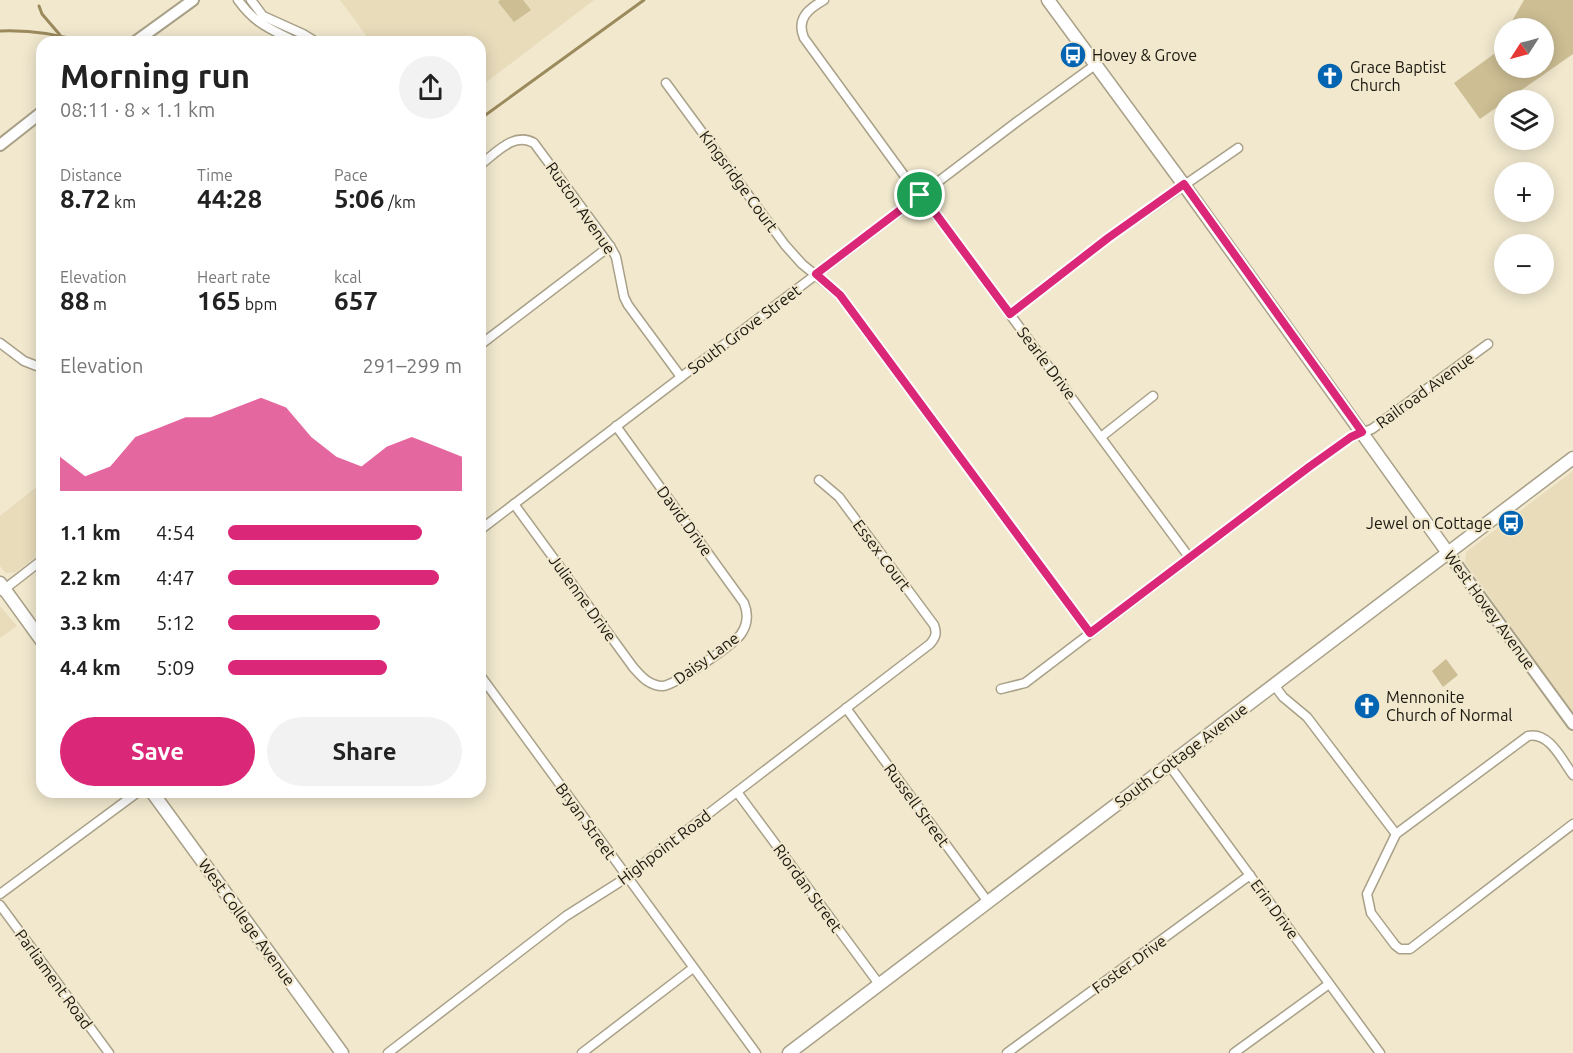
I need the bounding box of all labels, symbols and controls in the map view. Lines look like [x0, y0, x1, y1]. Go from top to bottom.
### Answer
north arrow [1494, 18, 1554, 78]
map controls [1494, 18, 1554, 294]
bus stop icon: Hovey & Grove [1058, 40, 1088, 70]
place label: Hovey & Grove [1092, 46, 1197, 64]
button: share [399, 56, 462, 119]
text: Morning run [60, 57, 250, 94]
place label: Grace Baptist Church [1350, 58, 1447, 94]
church icon: Grace Baptist Church [1315, 61, 1345, 91]
button: layers [1494, 90, 1554, 150]
text: 08:11 · 8 × 1.1 km [60, 98, 215, 121]
street label: Kingsridge Court [696, 127, 782, 236]
street label: Ruston Avenue [543, 158, 619, 258]
button: + [1494, 162, 1554, 222]
text: Distance [60, 166, 122, 184]
text: Time [197, 166, 233, 184]
text: Pace [334, 166, 368, 184]
pin [894, 169, 945, 220]
icon: arrive [903, 178, 936, 211]
text: 8.72 [60, 184, 110, 213]
text: 44:28 [197, 184, 262, 213]
text: 5:06 [334, 184, 384, 213]
text: km [110, 193, 136, 211]
text: /km [384, 193, 416, 211]
button: − [1494, 234, 1554, 294]
text: Elevation [60, 268, 127, 286]
text: Heart rate [197, 268, 271, 286]
text: kcal [334, 268, 362, 286]
street label: South Grove Street [684, 280, 805, 377]
text: 88 [60, 286, 89, 315]
text: 165 [197, 286, 241, 315]
text: 657 [334, 286, 378, 315]
text: m [89, 295, 107, 313]
text: bpm [241, 295, 277, 313]
street label: Searle Drive [1014, 323, 1080, 403]
street label: Railroad Avenue [1372, 348, 1478, 432]
text: Elevation [60, 354, 143, 377]
text: 291–299 m [363, 354, 462, 377]
street label: David Drive [654, 483, 716, 559]
bus stop icon: Jewel on Cottage [1496, 508, 1526, 538]
place label: Jewel on Cottage [1366, 514, 1492, 532]
street label: Essex Court [850, 516, 915, 595]
text: 1.1 km [60, 521, 121, 544]
text: 4:54 [156, 521, 195, 544]
street label: West Hovey Avenue [1441, 547, 1539, 673]
street label: Julienne Drive [546, 551, 620, 645]
text: 2.2 km [60, 566, 121, 589]
text: 4:47 [156, 566, 195, 589]
text: 3.3 km [60, 611, 121, 634]
text: 5:12 [156, 611, 195, 634]
street label: Daisy Lane [670, 628, 742, 688]
text: 4.4 km [60, 656, 121, 679]
text: 5:09 [156, 656, 195, 679]
place label: Mennonite Church of Normal [1386, 688, 1513, 724]
church icon: Mennonite Church of Normal [1352, 691, 1382, 721]
street label: South Cottage Avenue [1111, 699, 1251, 811]
button: Save [60, 717, 255, 786]
button: Share [267, 717, 462, 786]
street label: Russell Street [881, 760, 954, 851]
street label: Bryan Street [552, 779, 620, 863]
street label: Highpoint Road [614, 806, 714, 888]
street label: Riordan Street [770, 841, 846, 936]
street label: West College Avenue [195, 855, 299, 989]
street label: Erin Drive [1247, 876, 1303, 942]
street label: Parliament Road [12, 926, 96, 1032]
street label: Foster Drive [1088, 931, 1170, 997]

